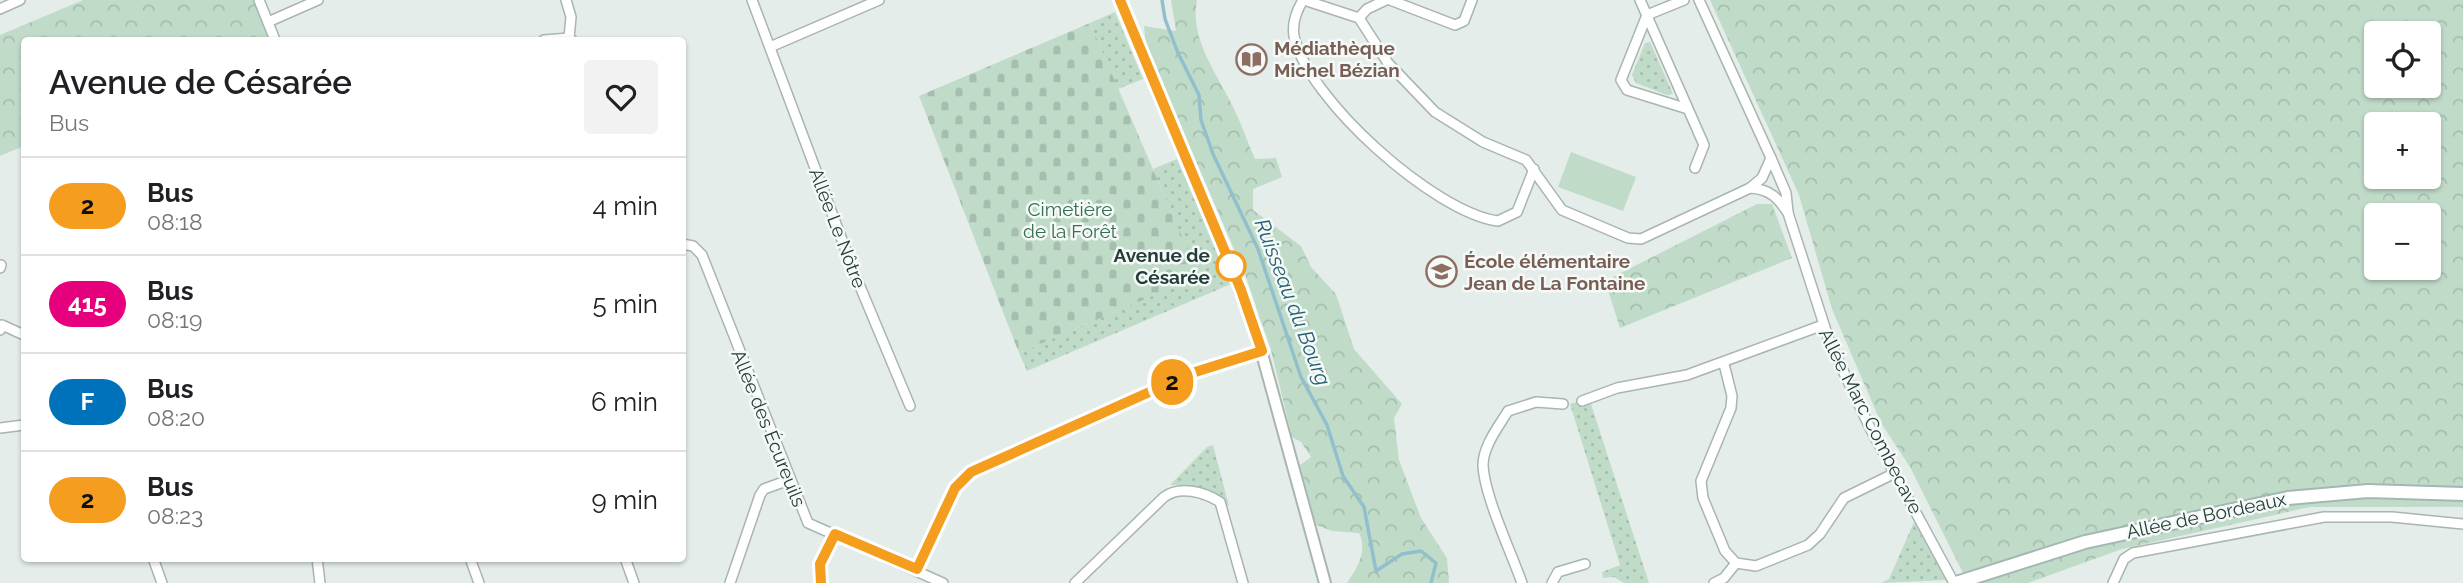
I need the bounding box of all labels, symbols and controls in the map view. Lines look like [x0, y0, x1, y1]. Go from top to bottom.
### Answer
map controls [2364, 21, 2441, 280]
button: locate [2364, 21, 2441, 98]
place label: Médiathèque Michel Bézian [1274, 37, 1400, 81]
library icon: Médiathèque Michel Bézian [1234, 42, 1268, 76]
button: heart [584, 60, 658, 134]
text: Avenue de Césarée [49, 63, 352, 102]
text: Bus [49, 109, 89, 136]
button: + [2364, 112, 2441, 189]
street label: Allée Le Nôtre [805, 165, 871, 291]
text: Bus [147, 178, 194, 208]
text: 2 [81, 191, 94, 220]
text: 4 min [592, 191, 658, 221]
park label: Cimetière de la Forêt [1023, 198, 1118, 242]
button: − [2364, 203, 2441, 280]
text: 08:18 [147, 208, 203, 235]
water label: Ruisseau du Bourg [1250, 215, 1336, 389]
place label: Avenue de Césarée [1114, 244, 1210, 288]
place label: École élémentaire Jean de La Fontaine [1464, 250, 1645, 294]
marker: Avenue de Césarée [1216, 251, 1246, 281]
school or university icon: École élémentaire Jean de La Fontaine [1424, 255, 1458, 289]
text: Bus [147, 276, 194, 306]
text: 415 [68, 289, 107, 318]
text: 5 min [592, 289, 658, 319]
text: 08:19 [147, 306, 202, 333]
street label: Allée Marc Combecave [1815, 325, 1927, 517]
street label: Allée des Écureuils [727, 346, 811, 510]
line badge: 2 [1149, 359, 1195, 405]
text: 2 [1165, 367, 1179, 396]
text: Bus [147, 374, 194, 404]
text: F [81, 387, 94, 416]
text: 6 min [591, 387, 658, 417]
text: 08:20 [147, 404, 205, 431]
text: Bus [147, 472, 194, 502]
text: 2 [81, 485, 94, 514]
text: 9 min [591, 485, 658, 515]
street label: Allée de Bordeaux [2124, 487, 2288, 543]
text: 08:23 [147, 502, 203, 529]

